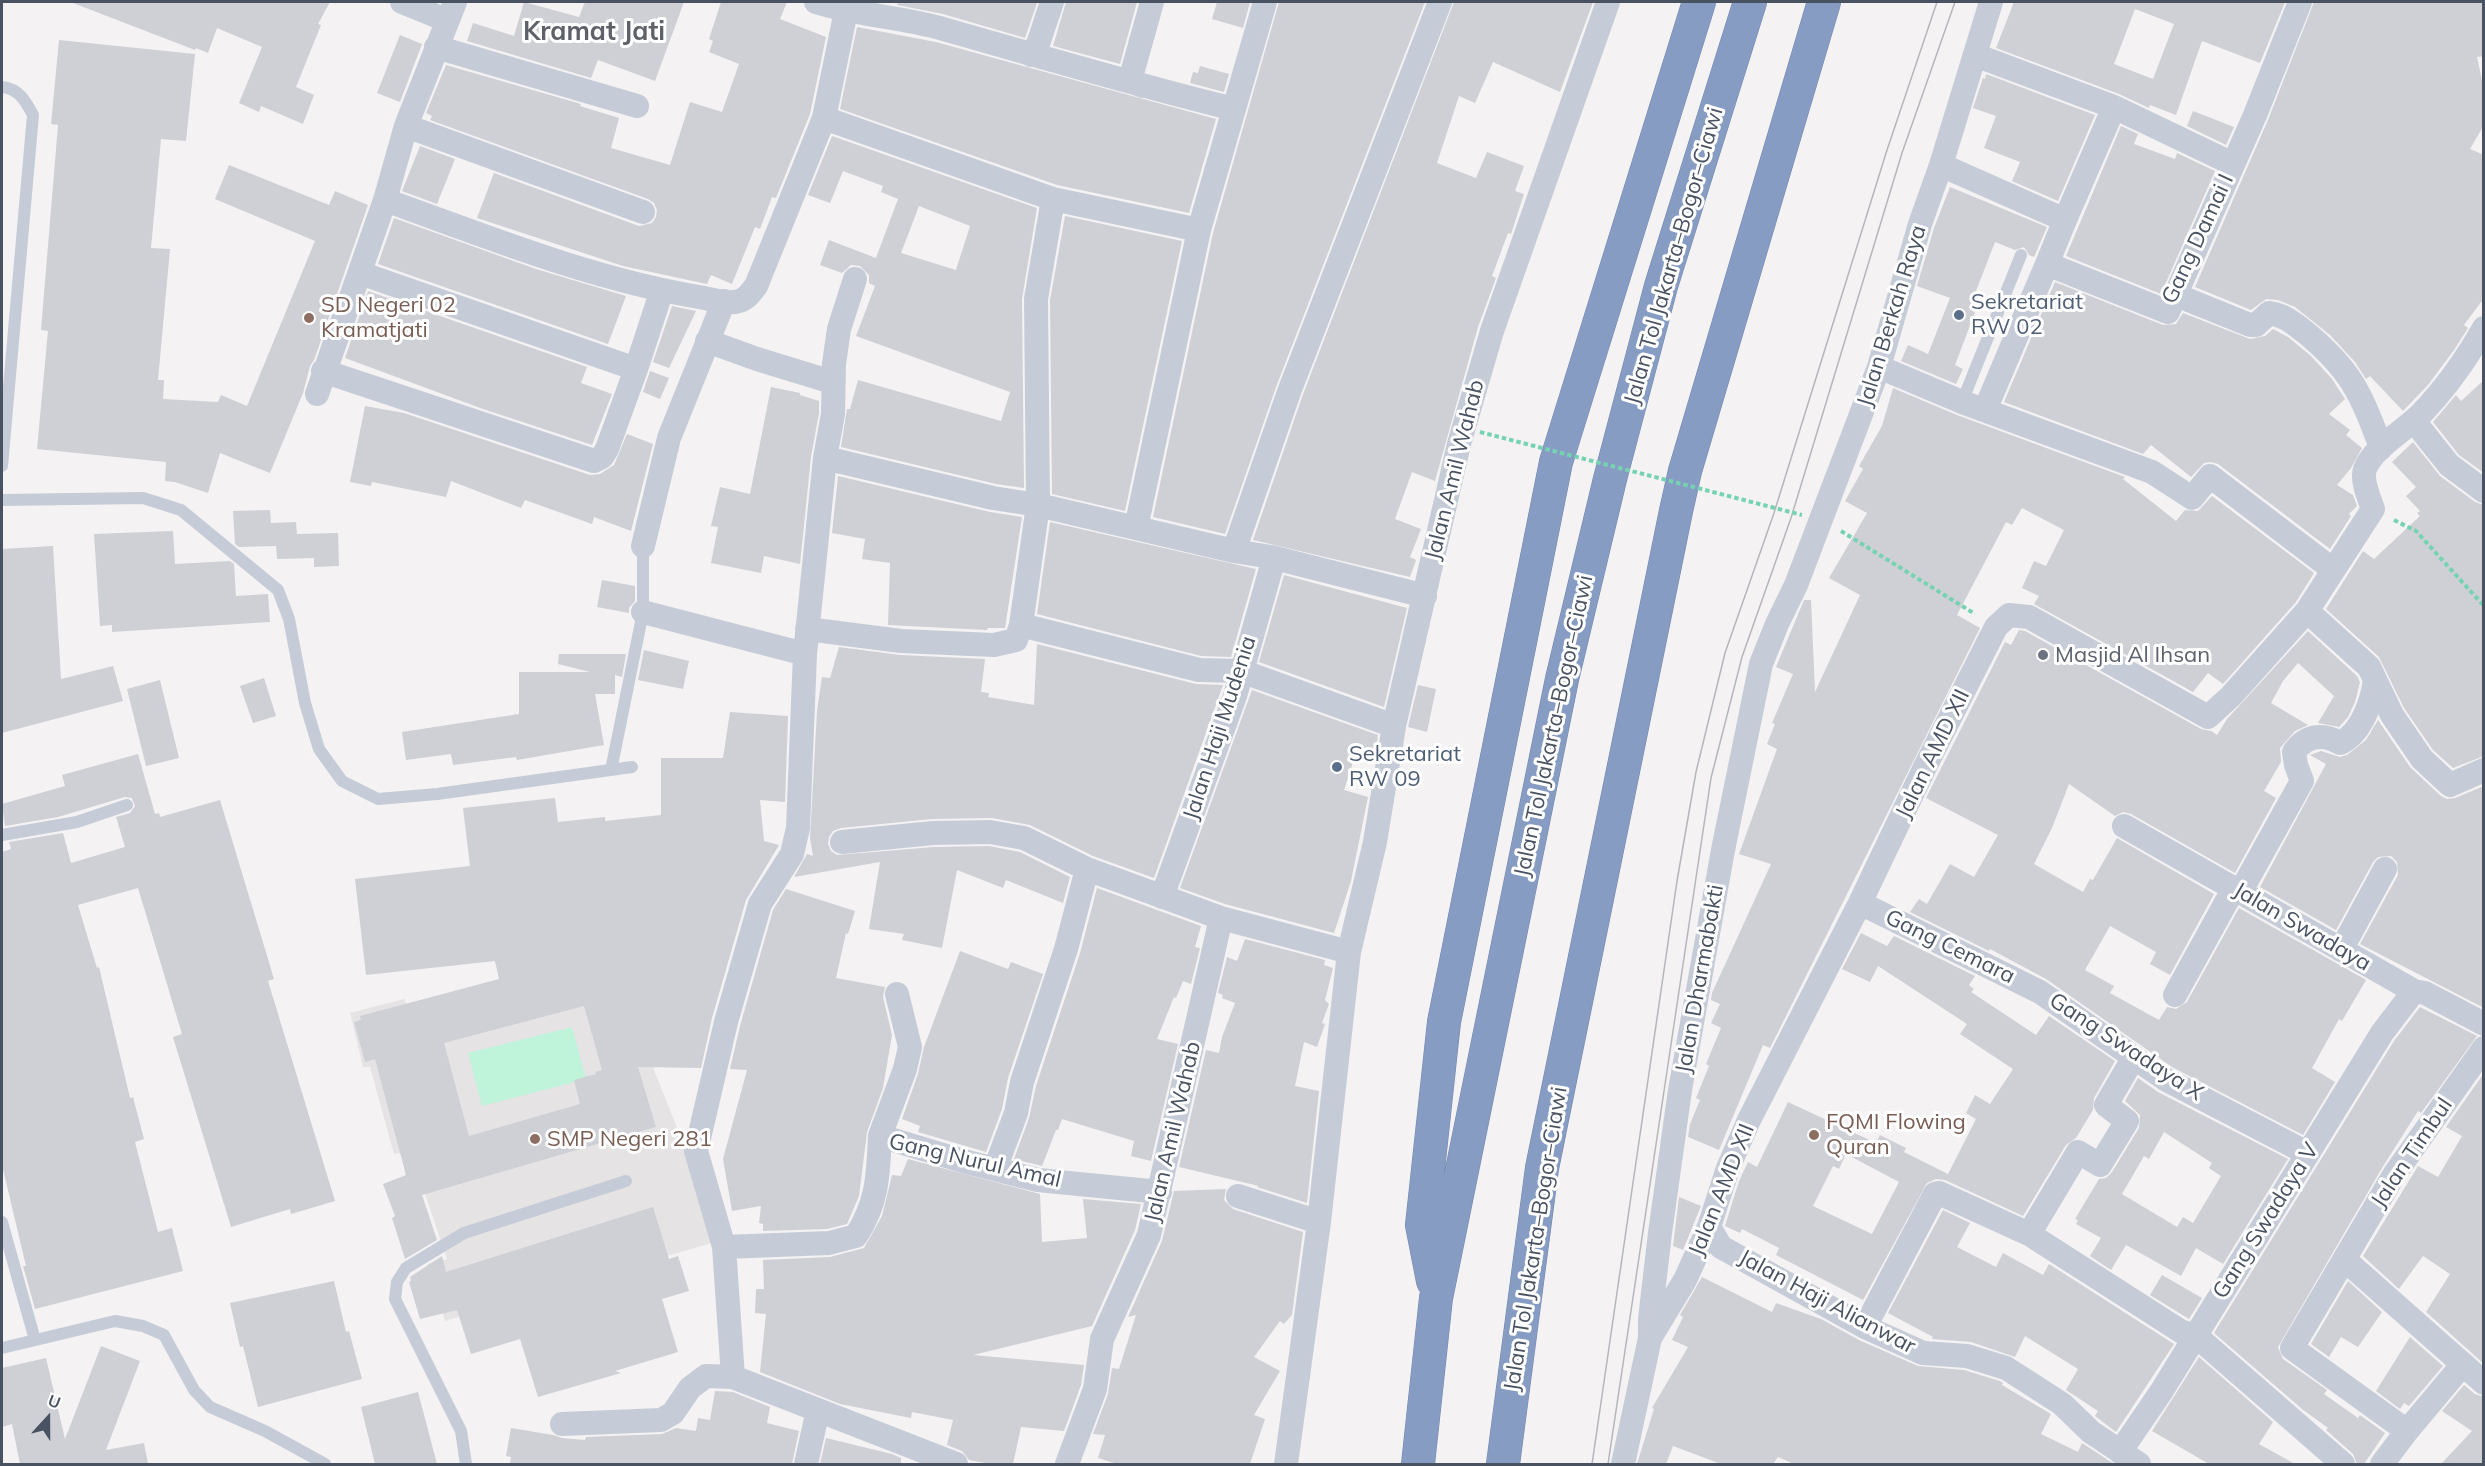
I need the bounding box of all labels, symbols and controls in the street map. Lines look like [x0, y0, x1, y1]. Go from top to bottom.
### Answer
district label: Kramat Jati [523, 16, 665, 48]
street label: Jalan Tol Jakarta–Bogor–Ciawi [1619, 104, 1729, 408]
street label: Gang Damai I [2156, 170, 2240, 308]
street label: Jalan Berkah Raya [1852, 222, 1932, 410]
place label: Sekretariat RW 02 [1971, 289, 2083, 340]
place label: SD Negeri 02 Kramatjati [321, 292, 456, 344]
marker: Sekretariat RW 02 [1952, 308, 1966, 322]
marker: SD Negeri 02 Kramatjati [302, 311, 316, 325]
street label: Jalan Amil Wahab [1420, 377, 1490, 563]
street label: Jalan Tol Jakarta–Bogor–Ciawi [1509, 573, 1599, 879]
street label: Jalan Haji Mudenia [1178, 633, 1262, 823]
place label: Masjid Al Ihsan [2055, 642, 2210, 668]
marker: Masjid Al Ihsan [2036, 648, 2050, 662]
street label: Jalan AMD XII [1890, 685, 1976, 823]
place label: Sekretariat RW 09 [1349, 741, 1461, 792]
marker: Sekretariat RW 09 [1330, 760, 1344, 774]
street label: Jalan Swadaya [2229, 877, 2375, 977]
street label: Jalan Dharmabakti [1670, 883, 1730, 1075]
street label: Gang Cemara [1881, 904, 2019, 990]
street label: Gang Swadaya X [2044, 987, 2208, 1107]
street label: Jalan Amil Wahab [1139, 1039, 1207, 1225]
street label: Jalan Tol Jakarta–Bogor–Ciawi [1499, 1085, 1573, 1393]
street label: Jalan Timbul [2366, 1093, 2458, 1213]
place label: FQMI Flowing Quran [1826, 1109, 1966, 1160]
street label: Jalan AMD XII [1683, 1120, 1761, 1260]
place label: SMP Negeri 281 [547, 1126, 712, 1152]
street label: Gang Nurul Amal [886, 1128, 1064, 1194]
marker: FQMI Flowing Quran [1807, 1128, 1821, 1142]
marker: SMP Negeri 281 [528, 1132, 542, 1146]
street label: Gang Swadaya V [2207, 1138, 2325, 1304]
street label: Jalan Haji Alianwar [1734, 1244, 1920, 1360]
north arrow [18, 1388, 78, 1448]
text: U [45, 1390, 64, 1413]

